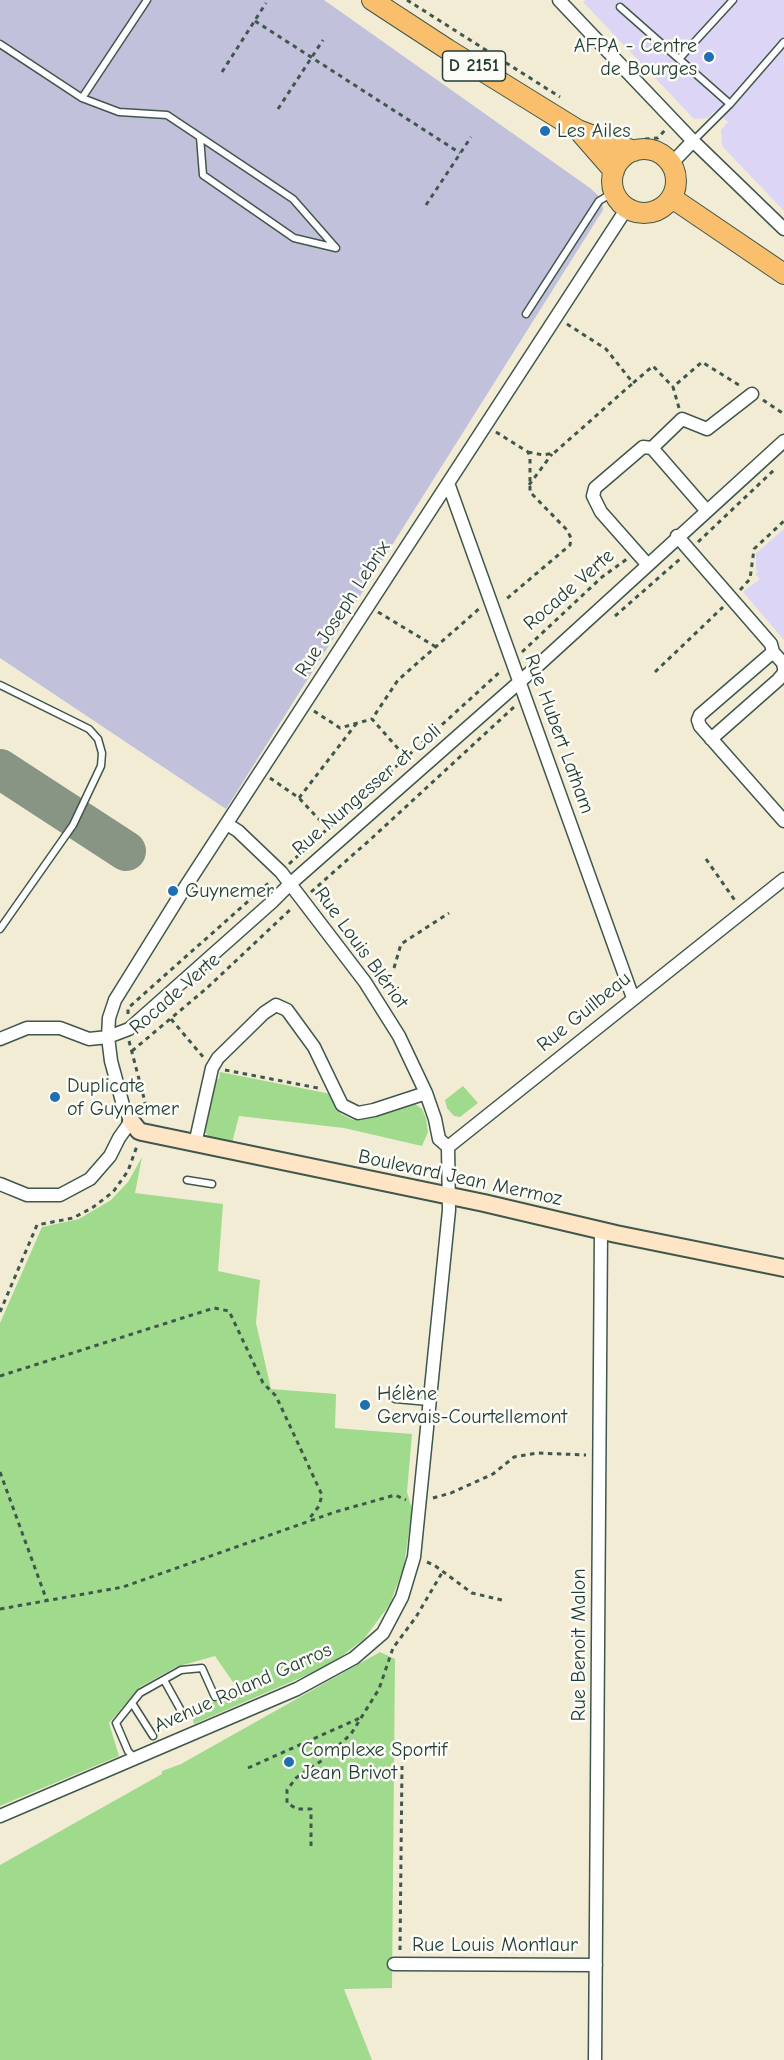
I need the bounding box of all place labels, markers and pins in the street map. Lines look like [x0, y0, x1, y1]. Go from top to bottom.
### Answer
place label: AFPA - Centre de Bourges [574, 34, 697, 81]
marker: AFPA - Centre de Bourges [702, 50, 716, 64]
place label: Les Ailes [557, 119, 631, 143]
marker: Les Ailes [538, 124, 552, 138]
place label: Guynemer [185, 879, 274, 903]
marker: Guynemer [166, 884, 180, 898]
place label: Duplicate of Guynemer [67, 1074, 179, 1121]
marker: Duplicate of Guynemer [48, 1090, 62, 1104]
place label: Hélène Gervais-Courtellemont [377, 1382, 567, 1429]
marker: Hélène Gervais-Courtellemont [358, 1398, 372, 1412]
place label: Complexe Sportif Jean Brivot [301, 1738, 447, 1785]
marker: Complexe Sportif Jean Brivot [282, 1755, 296, 1769]

